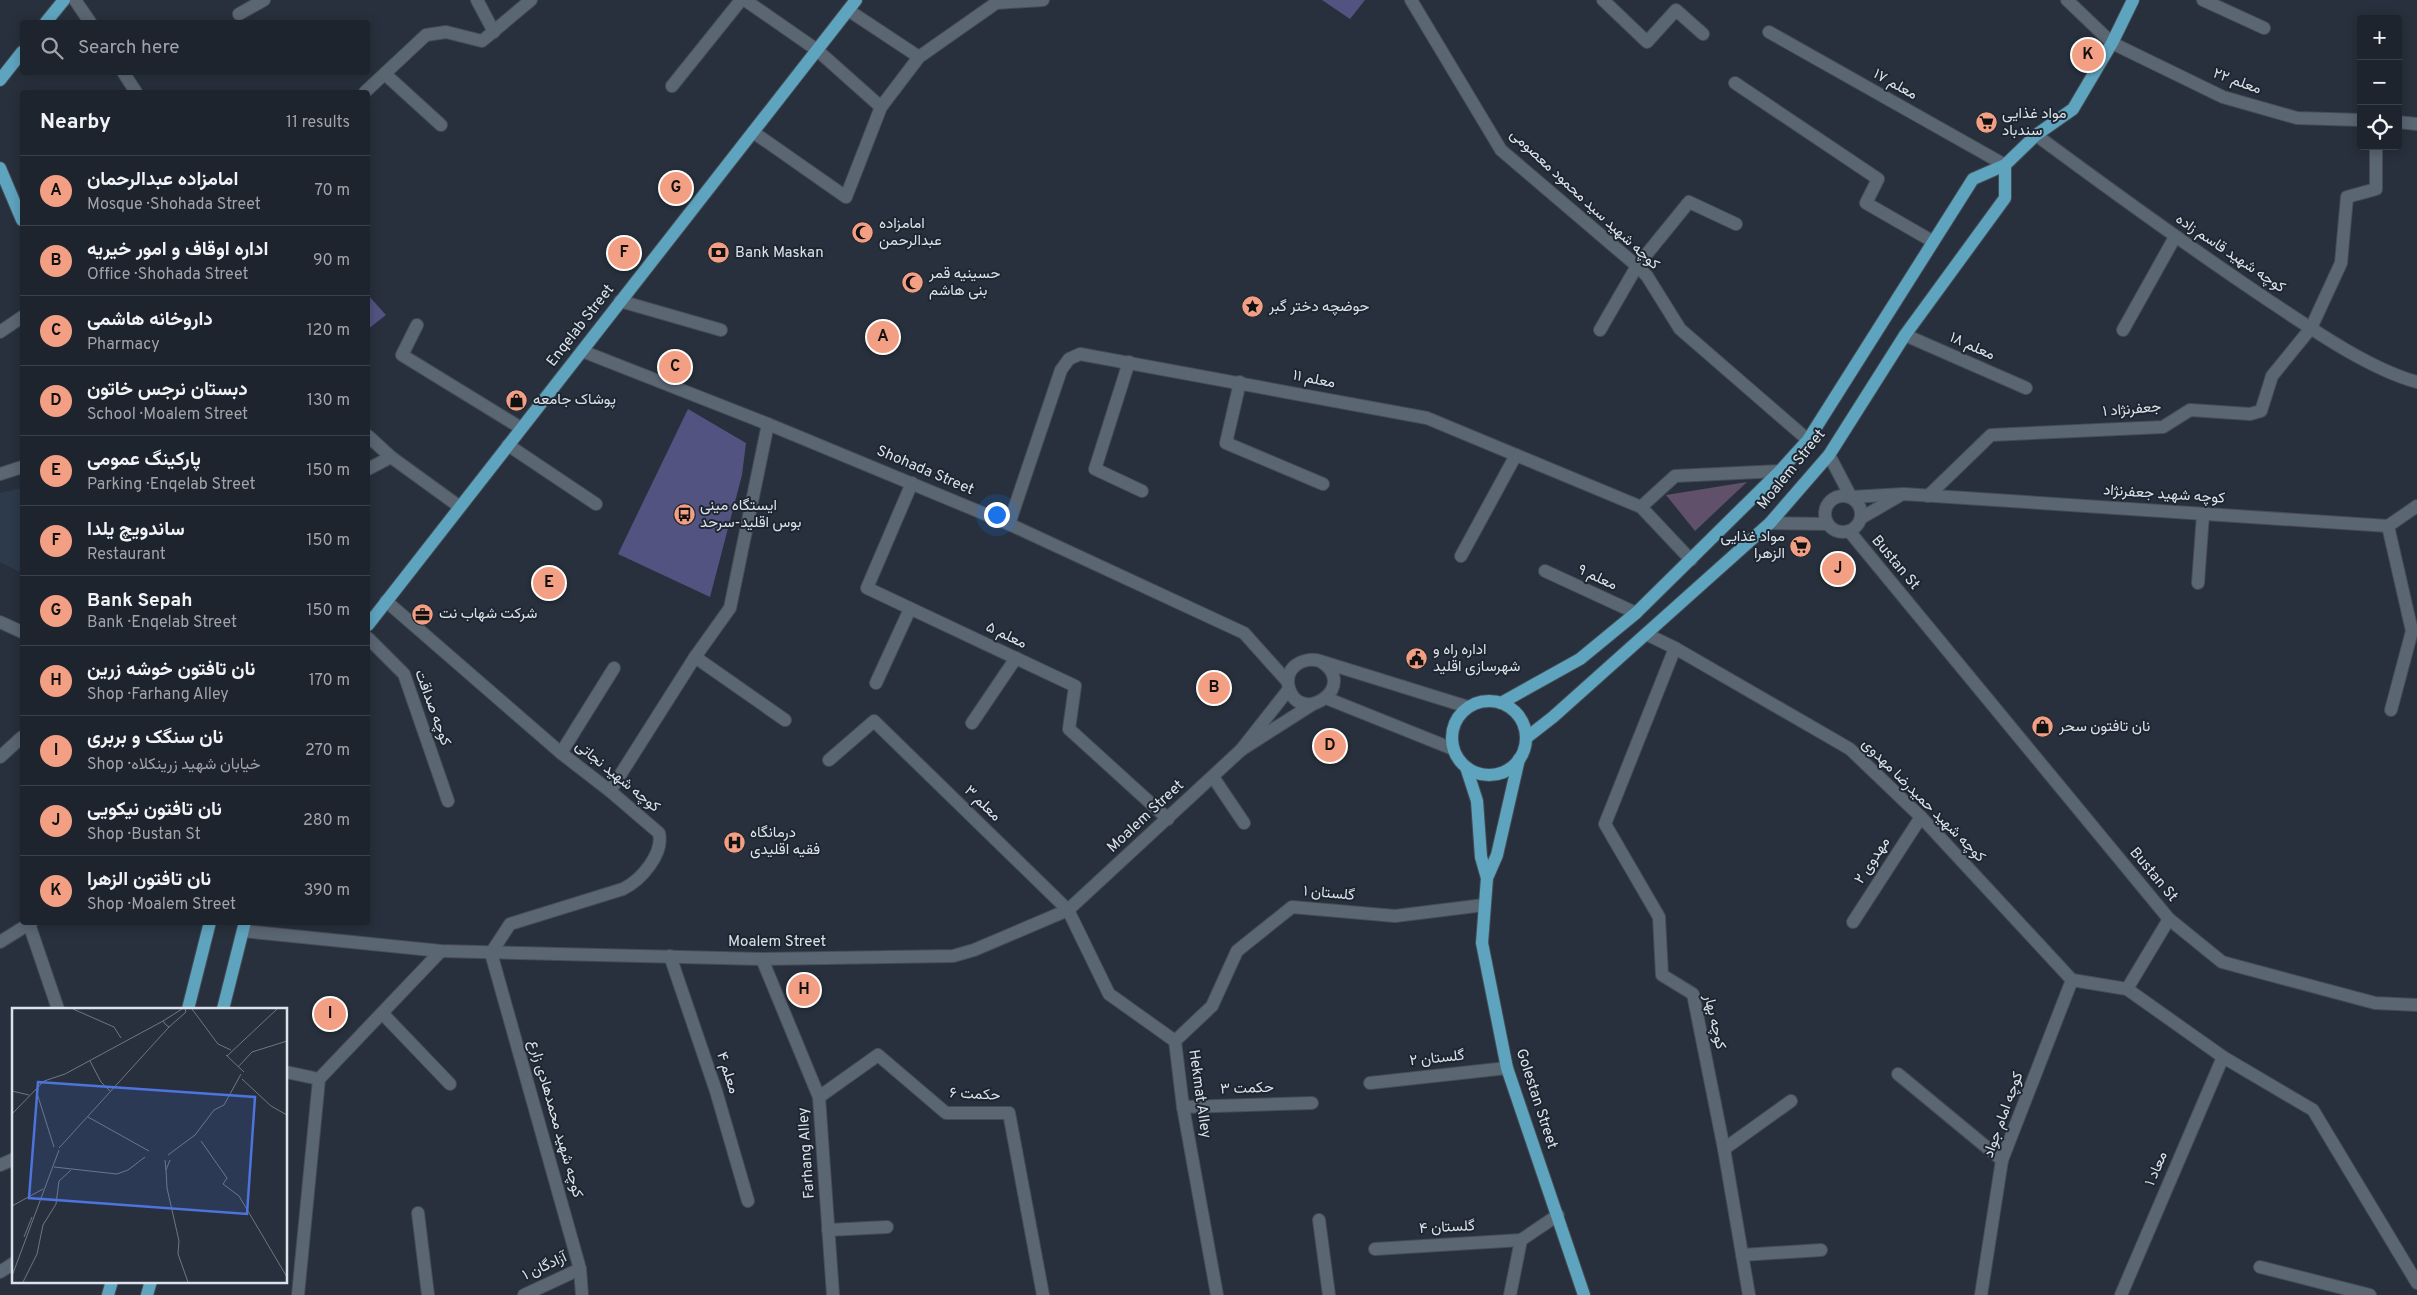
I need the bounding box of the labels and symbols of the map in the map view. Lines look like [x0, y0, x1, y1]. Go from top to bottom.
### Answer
pin: K [2072, 36, 2104, 74]
street label: معلم ۱۷ [1870, 65, 1920, 105]
street label: معلم ۲۲ [2210, 65, 2264, 99]
place label: مواد غذایی سندباد [2002, 105, 2067, 141]
supermarket icon: مواد غذایی سندباد [1974, 111, 1998, 135]
street label: کوچه شهید سید محمود معصومی [1505, 126, 1663, 275]
pin: G [660, 169, 692, 207]
street label: کوچه شهید قاسم زاده [2171, 210, 2289, 298]
place label: امامزاده عبدالرحمن [879, 215, 942, 251]
mosque icon: امامزاده عبدالرحمن [851, 221, 875, 245]
pin: F [608, 234, 640, 272]
bank icon: Bank Maskan [707, 241, 731, 265]
place label: Bank Maskan [735, 244, 824, 263]
place label: حسینیه قمر بنی هاشم [928, 265, 1000, 301]
mosque icon: حسینیه قمر بنی هاشم [901, 271, 925, 295]
street label: Enqelab Street [543, 281, 619, 371]
place icon: حوضچه دختر گبر [1241, 295, 1265, 319]
place label: حوضچه دختر گبر [1268, 298, 1369, 317]
pin: A [867, 318, 899, 356]
street label: معلم ۱۸ [1946, 329, 1998, 365]
pin: C [659, 348, 691, 386]
street label: معلم ۱۱ [1291, 367, 1337, 393]
shop icon: پوشاک جامعه [505, 388, 529, 412]
place label: پوشاک جامعه [533, 391, 616, 410]
street label: جعفرنژاد ۱ [2102, 398, 2162, 422]
street label: Moalem Street [1754, 426, 1830, 514]
street label: Shohada Street [874, 442, 976, 500]
street label: کوچه شهید جعفرنژاد [2103, 481, 2226, 509]
place label: ایستگاه مینی بوس اقلید-سرحد [700, 497, 801, 533]
your location [984, 502, 1010, 528]
bus stop icon: ایستگاه مینی بوس اقلید-سرحد [672, 503, 696, 527]
place label: مواد غذایی الزهرا [1720, 528, 1785, 564]
street label: Bustan St [1867, 532, 1923, 594]
supermarket icon: مواد غذایی الزهرا [1789, 534, 1813, 558]
pin: J [1822, 550, 1854, 588]
street label: معلم ۹ [1574, 561, 1620, 595]
pin: E [533, 564, 565, 602]
office icon: شرکت شهاب نت [411, 602, 435, 626]
place label: شرکت شهاب نت [439, 605, 538, 624]
street label: معلم ۵ [982, 618, 1030, 654]
place label: اداره راه و شهرسازی اقلید [1433, 641, 1521, 677]
public building icon: اداره راه و شهرسازی اقلید [1405, 647, 1429, 671]
street label: کوچه صداقت [409, 667, 455, 749]
pin: B [1198, 669, 1230, 707]
shop icon: نان تافتون سحر [2031, 715, 2055, 739]
place label: نان تافتون سحر [2058, 718, 2150, 737]
pin: D [1314, 727, 1346, 765]
street label: کوچه شهید حمیدرضا مهدوی [1857, 735, 1989, 867]
street label: کوچه شهید نجاتی [571, 737, 664, 817]
street label: Moalem Street [1104, 777, 1188, 857]
street label: معلم ۳ [959, 782, 1005, 826]
place label: درمانگاه فقیه اقلیدی [750, 824, 820, 860]
hospital icon: درمانگاه فقیه اقلیدی [722, 830, 746, 854]
street label: مهدوی ۲ [1851, 834, 1895, 888]
street label: Bustan St [2125, 844, 2181, 906]
street label: گلستان ۱ [1302, 882, 1356, 906]
street label: Moalem Street [728, 933, 826, 952]
pin: H [788, 971, 820, 1009]
street label: کوچه بهار [1698, 992, 1730, 1052]
pin: I [314, 995, 346, 1033]
inset map [12, 1008, 288, 1282]
street label: کوچه شهید محمدهادی زارع [523, 1038, 587, 1200]
street label: Golestan Street [1511, 1046, 1561, 1152]
street label: گلستان ۲ [1409, 1047, 1466, 1071]
street label: Hekmat Alley [1183, 1048, 1215, 1140]
street label: معلم ۴ [711, 1050, 743, 1096]
street label: کوچه امام جواد [1980, 1069, 2028, 1160]
street label: حکمت ۳ [1220, 1079, 1274, 1099]
street label: حکمت ۶ [949, 1084, 1001, 1106]
street label: Farhang Alley [794, 1107, 820, 1199]
street label: معاد ۱ [2141, 1149, 2173, 1189]
street label: گلستان ۴ [1419, 1217, 1476, 1239]
street label: آزادگان ۱ [520, 1248, 572, 1285]

